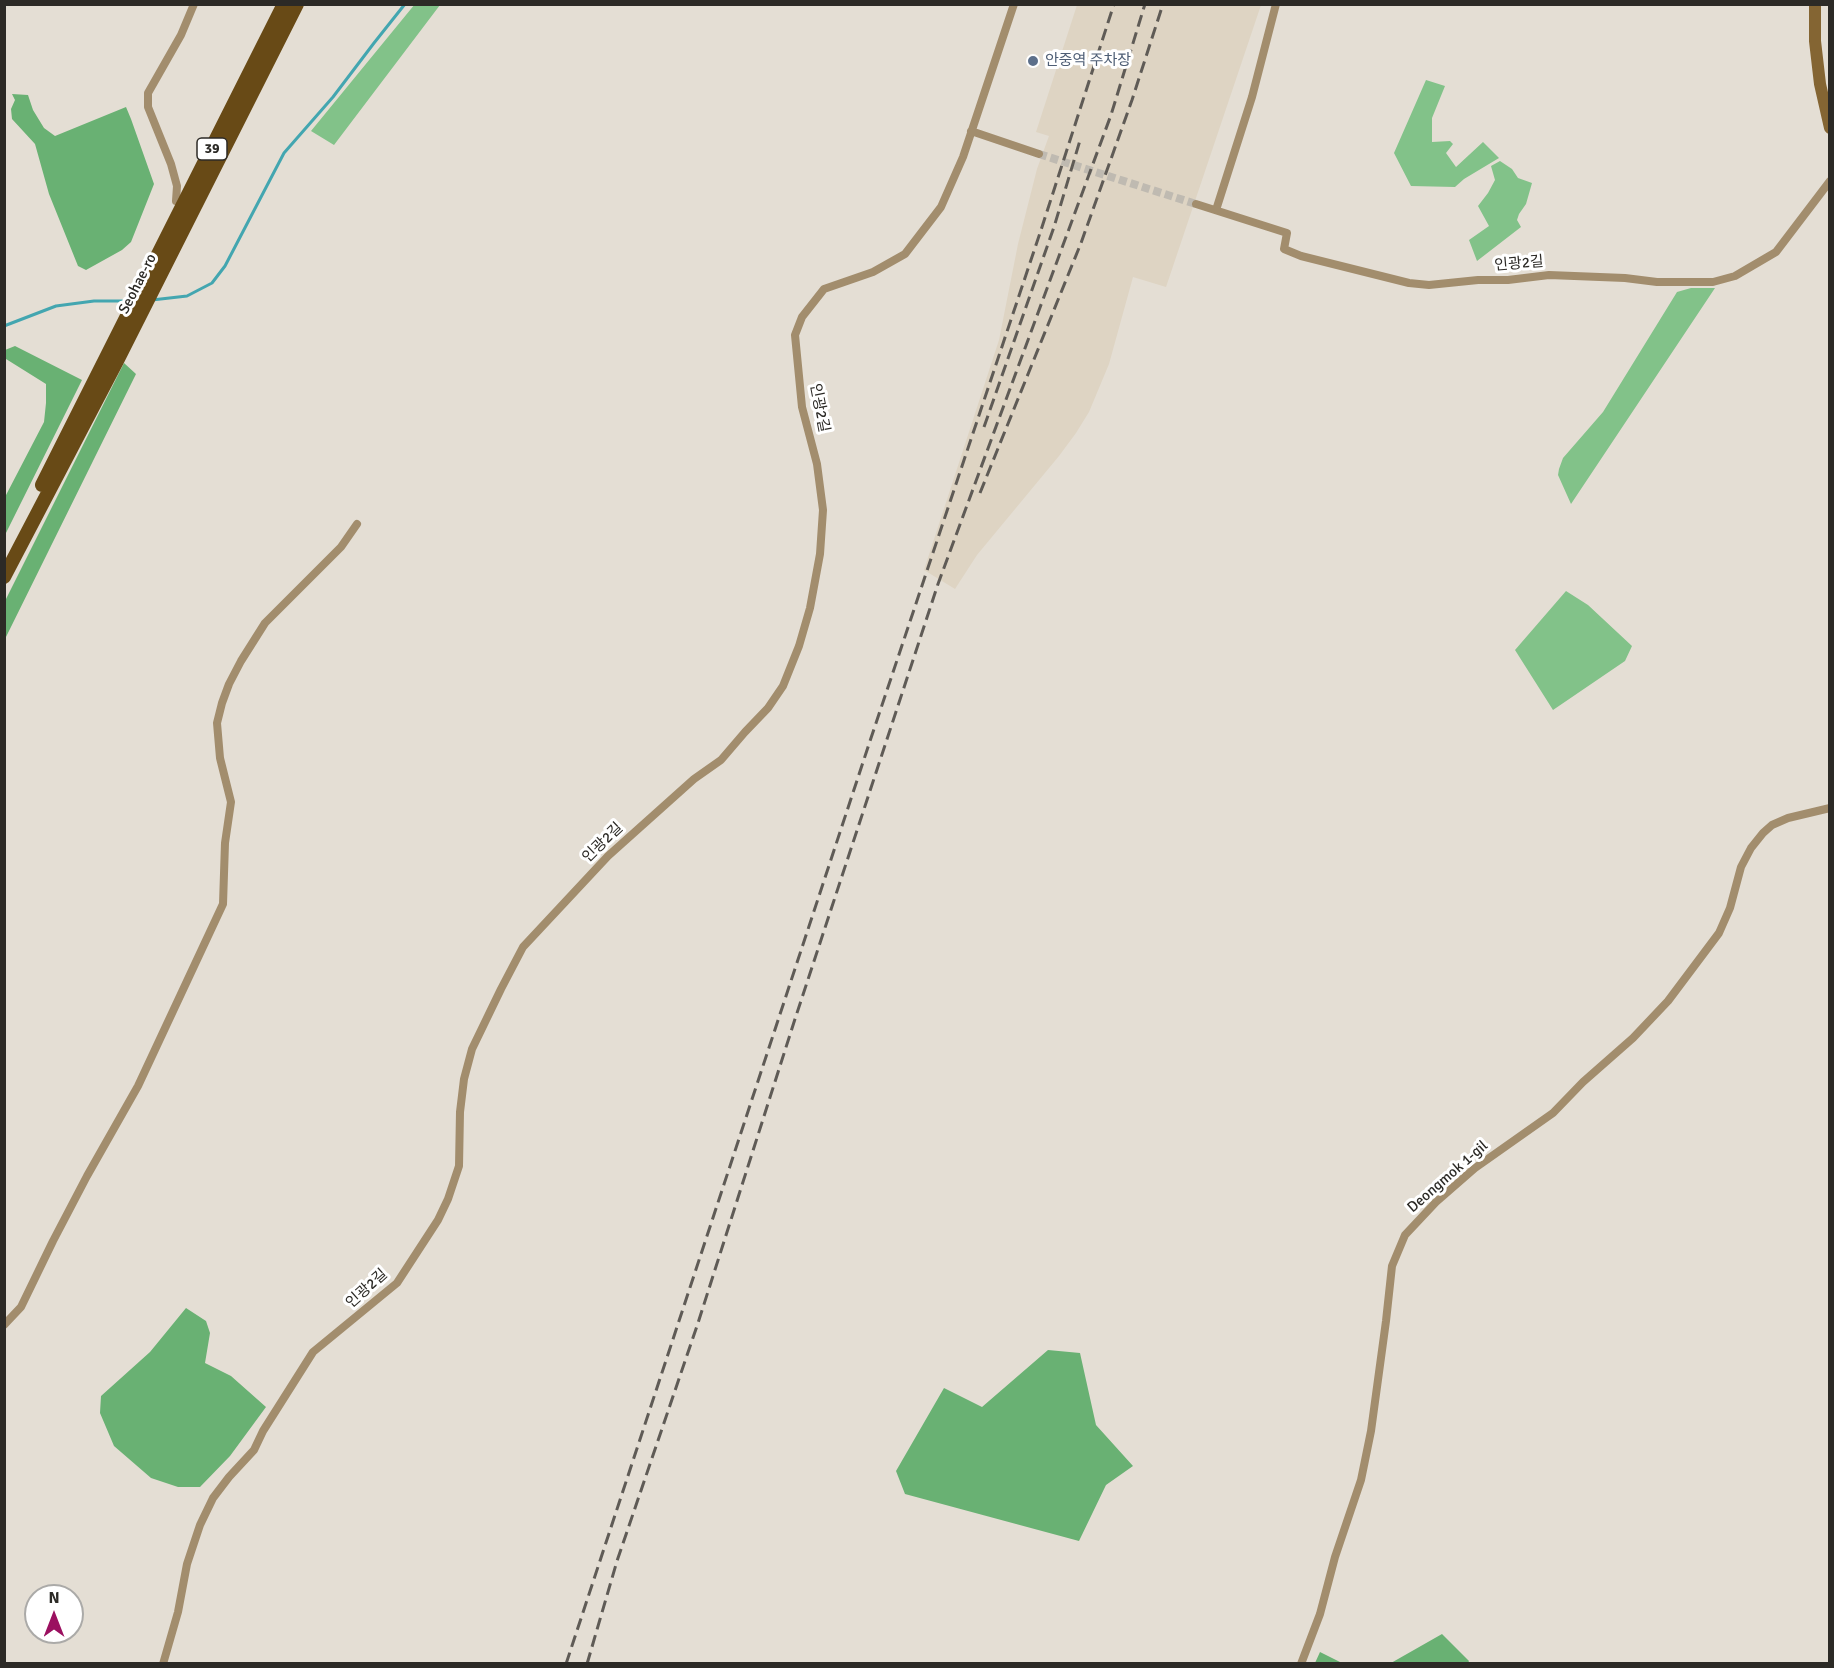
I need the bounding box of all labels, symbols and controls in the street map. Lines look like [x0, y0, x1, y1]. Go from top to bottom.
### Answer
place label: 안중역 주차장 [1045, 52, 1131, 70]
marker: 안중역 주차장 [1026, 54, 1040, 68]
road number: 39 [197, 138, 227, 160]
street label: Seohae-ro [115, 251, 161, 317]
street label: 인광2길 [1494, 253, 1544, 275]
street label: 인광2길 [805, 382, 833, 434]
street label: 인광2길 [579, 819, 627, 867]
street label: Deongmok 1-gil [1404, 1137, 1492, 1217]
street label: 인광2길 [343, 1266, 391, 1312]
north arrow [24, 1584, 84, 1644]
text: N [48, 1588, 60, 1608]

